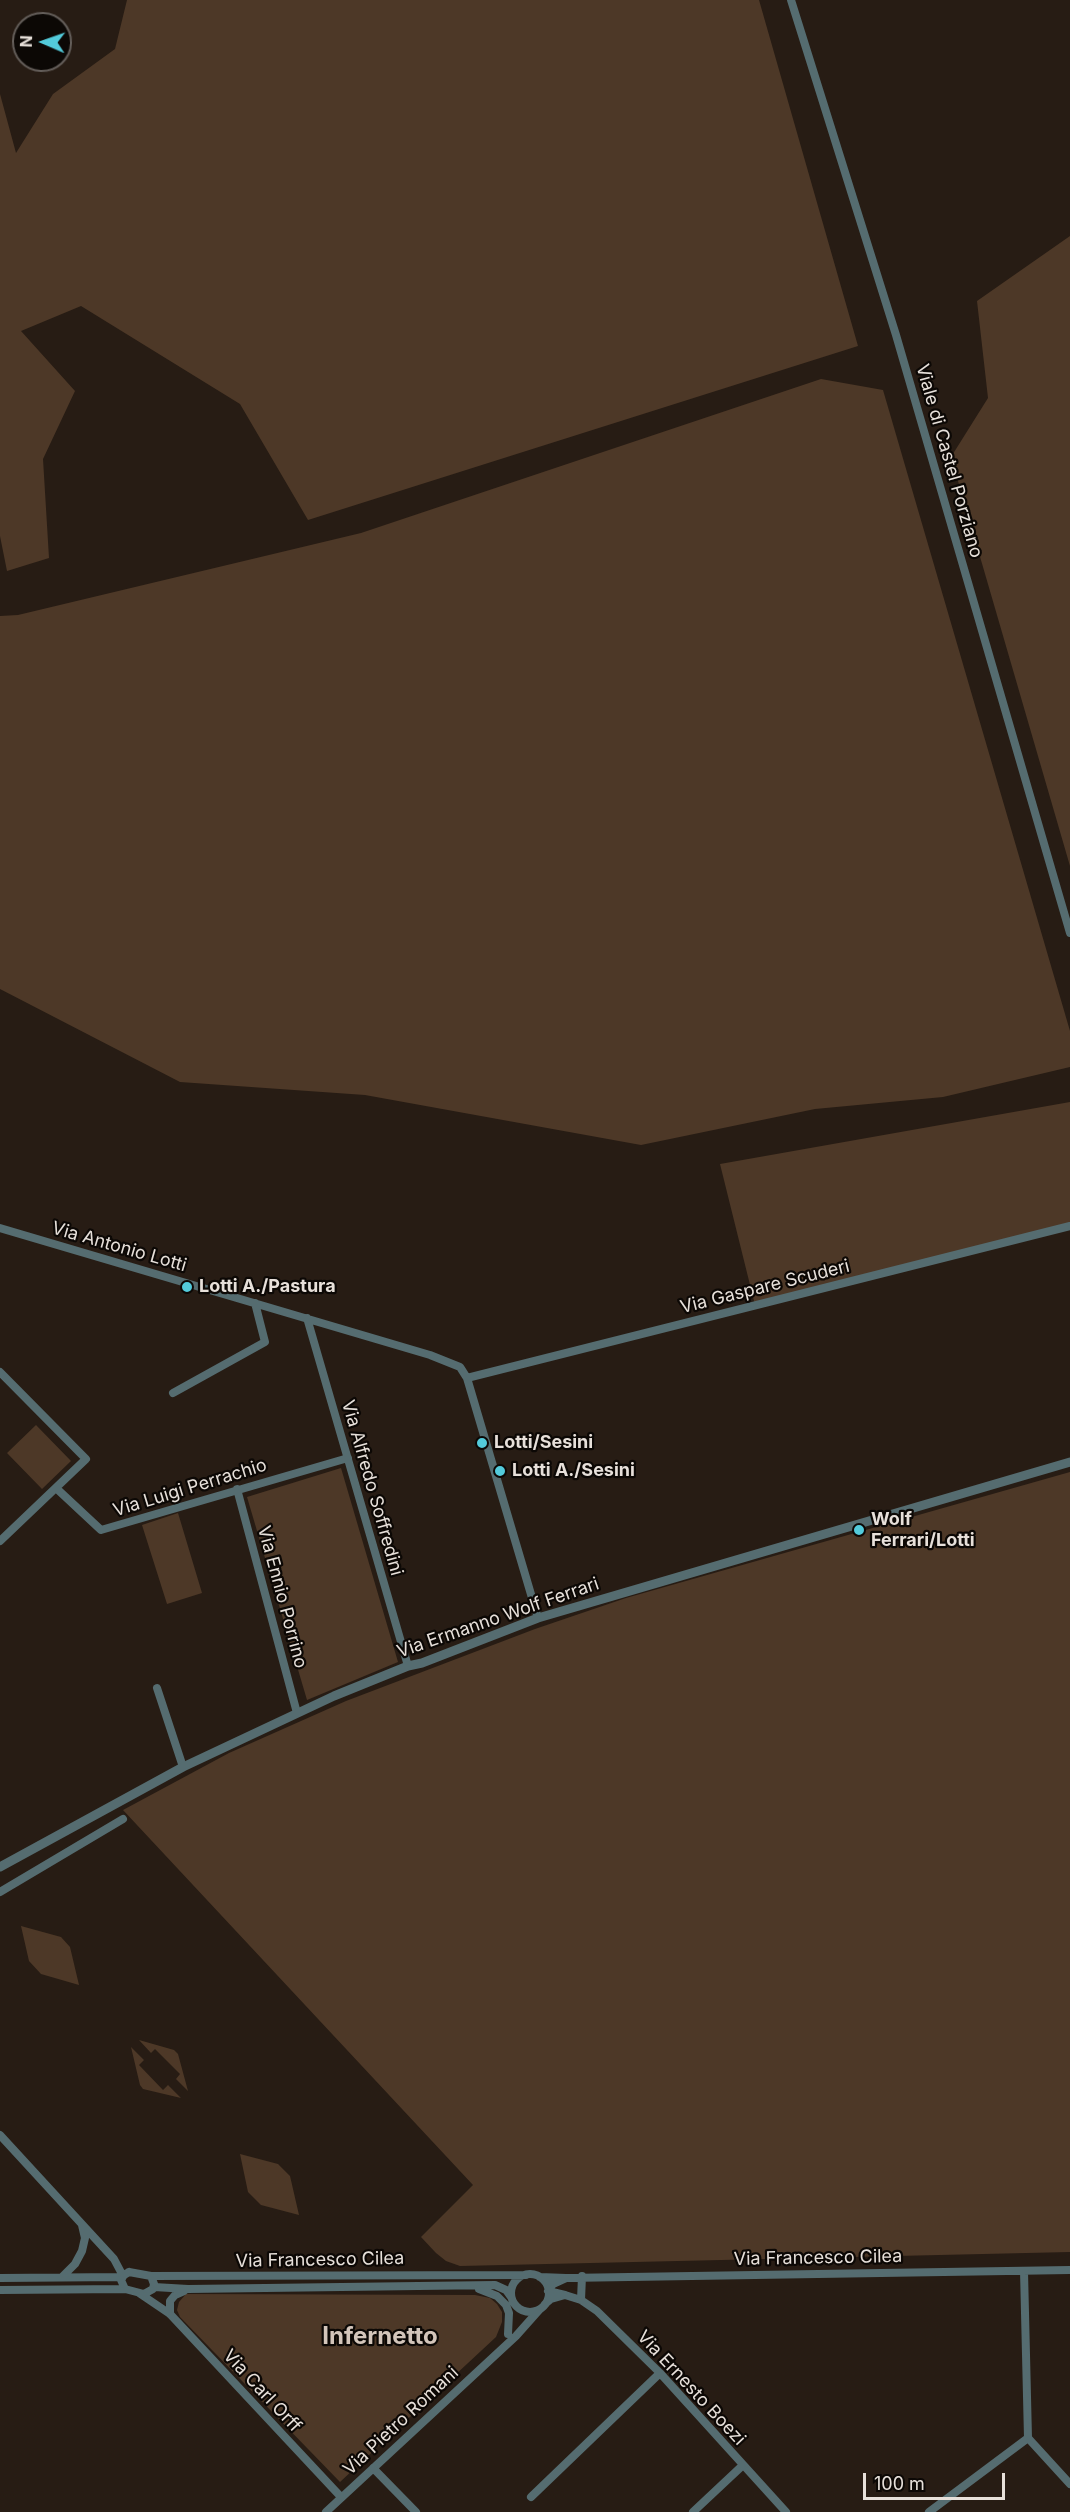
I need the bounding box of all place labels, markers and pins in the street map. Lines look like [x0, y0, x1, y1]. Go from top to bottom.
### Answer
place label: Lotti A./Pastura [199, 1276, 336, 1298]
marker: Lotti A./Pastura [180, 1280, 194, 1294]
place label: Lotti/Sesini [494, 1432, 593, 1454]
marker: Lotti/Sesini [475, 1436, 489, 1450]
place label: Lotti A./Sesini [512, 1460, 635, 1482]
marker: Lotti A./Sesini [493, 1464, 507, 1478]
place label: Wolf Ferrari/Lotti [871, 1509, 975, 1552]
marker: Wolf Ferrari/Lotti [852, 1523, 866, 1537]

